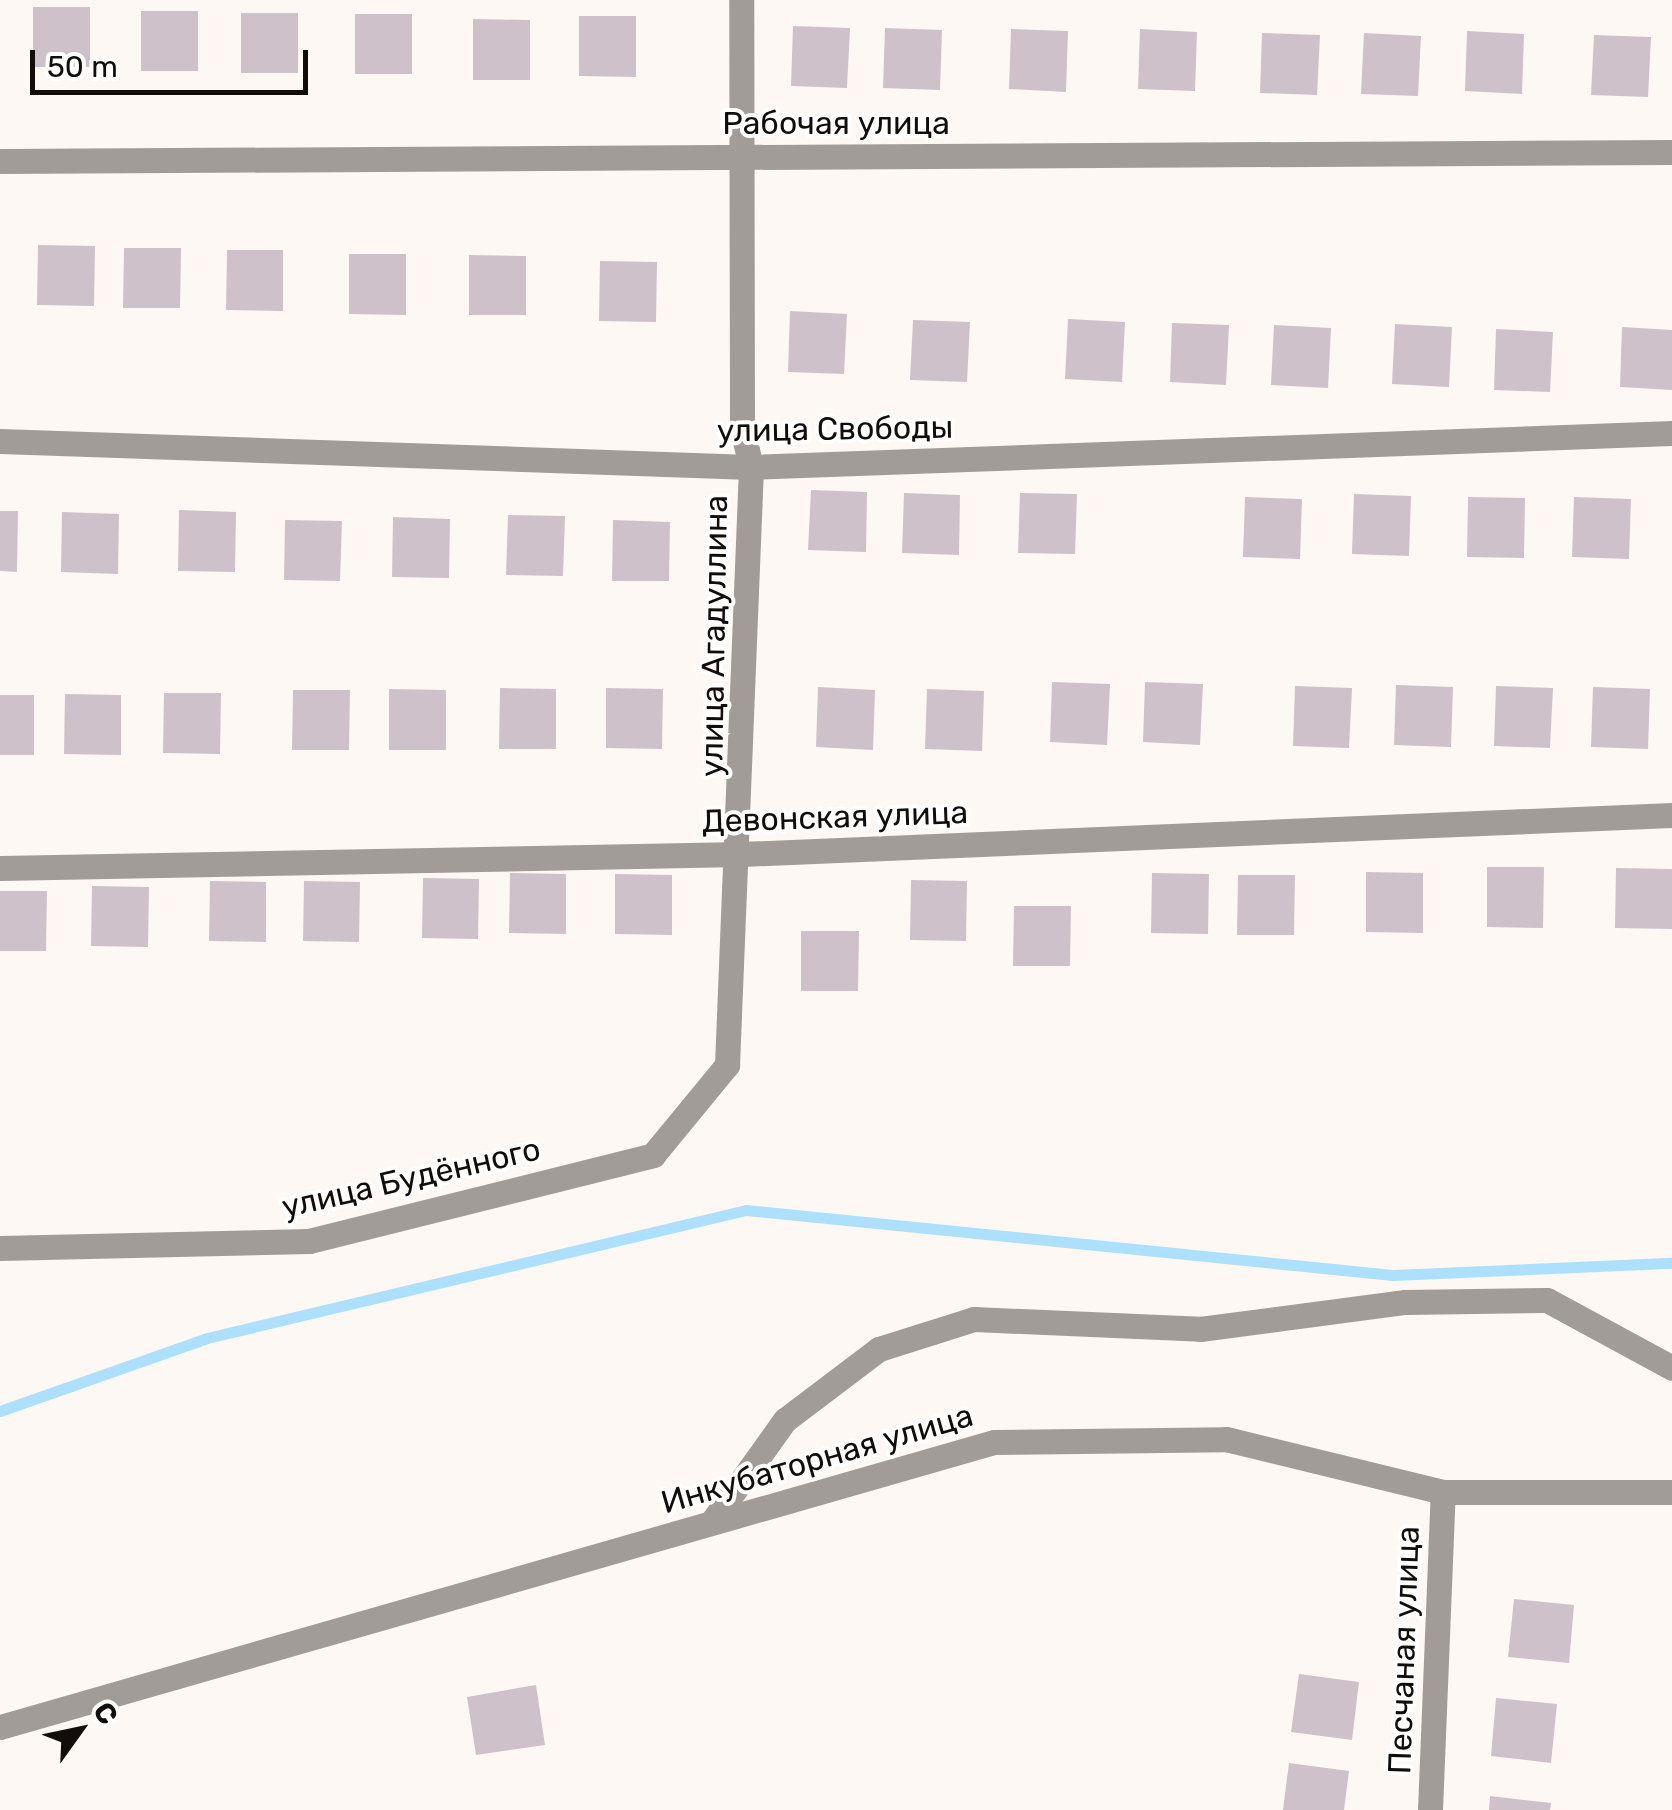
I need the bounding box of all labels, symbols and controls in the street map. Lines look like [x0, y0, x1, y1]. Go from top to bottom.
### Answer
scale bar [35, 30, 312, 92]
text: 50 m [47, 49, 118, 85]
street label: Рабочая улица [722, 104, 950, 142]
street label: улица Свободы [717, 408, 953, 450]
street label: улица Агадуллина [692, 495, 736, 777]
street label: Девонская улица [701, 793, 969, 841]
street label: улица Будённого [278, 1130, 544, 1226]
street label: Инкубаторная улица [657, 1396, 977, 1522]
street label: Песчаная улица [1380, 1525, 1428, 1775]
north arrow [30, 1680, 130, 1780]
text: С [86, 1696, 125, 1731]

